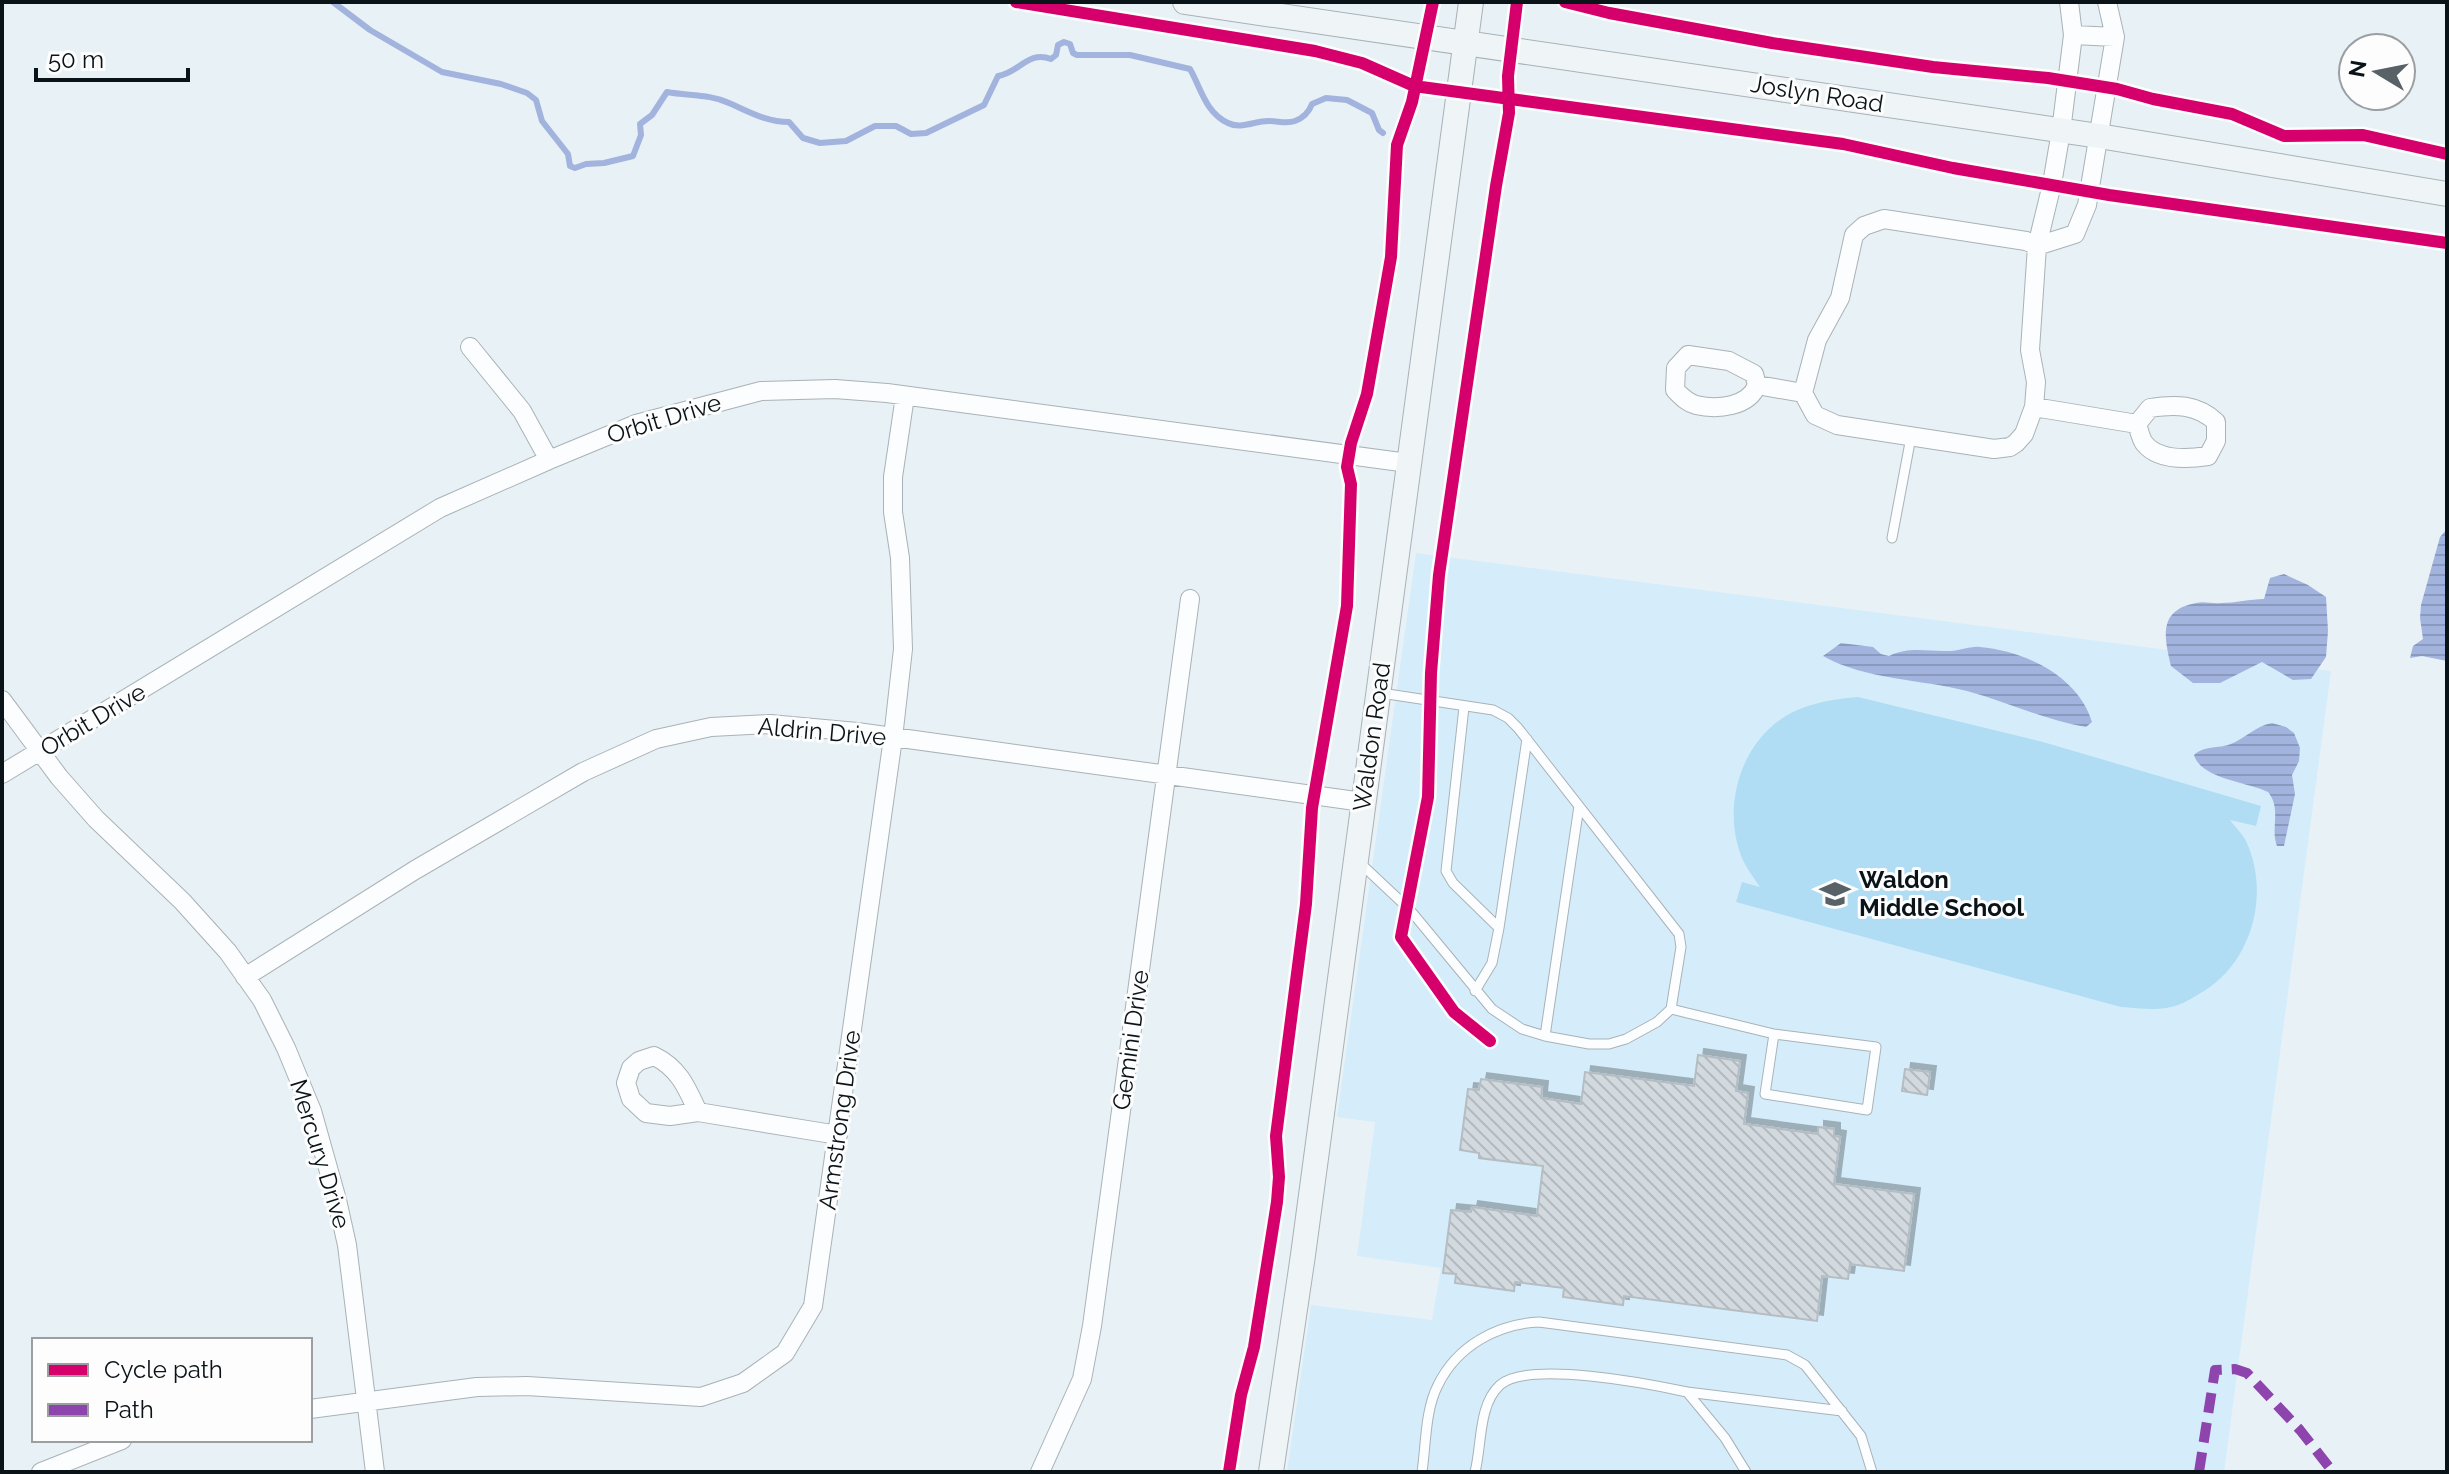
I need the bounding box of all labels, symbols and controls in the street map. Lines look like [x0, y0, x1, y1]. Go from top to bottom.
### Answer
scale bar [36, 32, 188, 82]
north arrow [2337, 32, 2417, 112]
text: 50 m [48, 45, 104, 74]
text: N [2343, 58, 2372, 79]
street label: Joslyn Road [1749, 69, 1886, 118]
street label: Orbit Drive [603, 387, 724, 450]
street label: Waldon Road [1347, 660, 1396, 813]
street label: Orbit Drive [35, 677, 151, 762]
street label: Aldrin Drive [757, 711, 887, 752]
place label: Waldon Middle School [1859, 865, 2024, 922]
school or university icon: Waldon Middle School [1818, 877, 1852, 911]
street label: Gemini Drive [1106, 968, 1155, 1112]
street label: Armstrong Drive [813, 1028, 866, 1212]
street label: Mercury Drive [284, 1076, 357, 1232]
legend [32, 1338, 312, 1442]
text: Cycle path [104, 1355, 223, 1384]
text: Path [104, 1395, 154, 1424]

